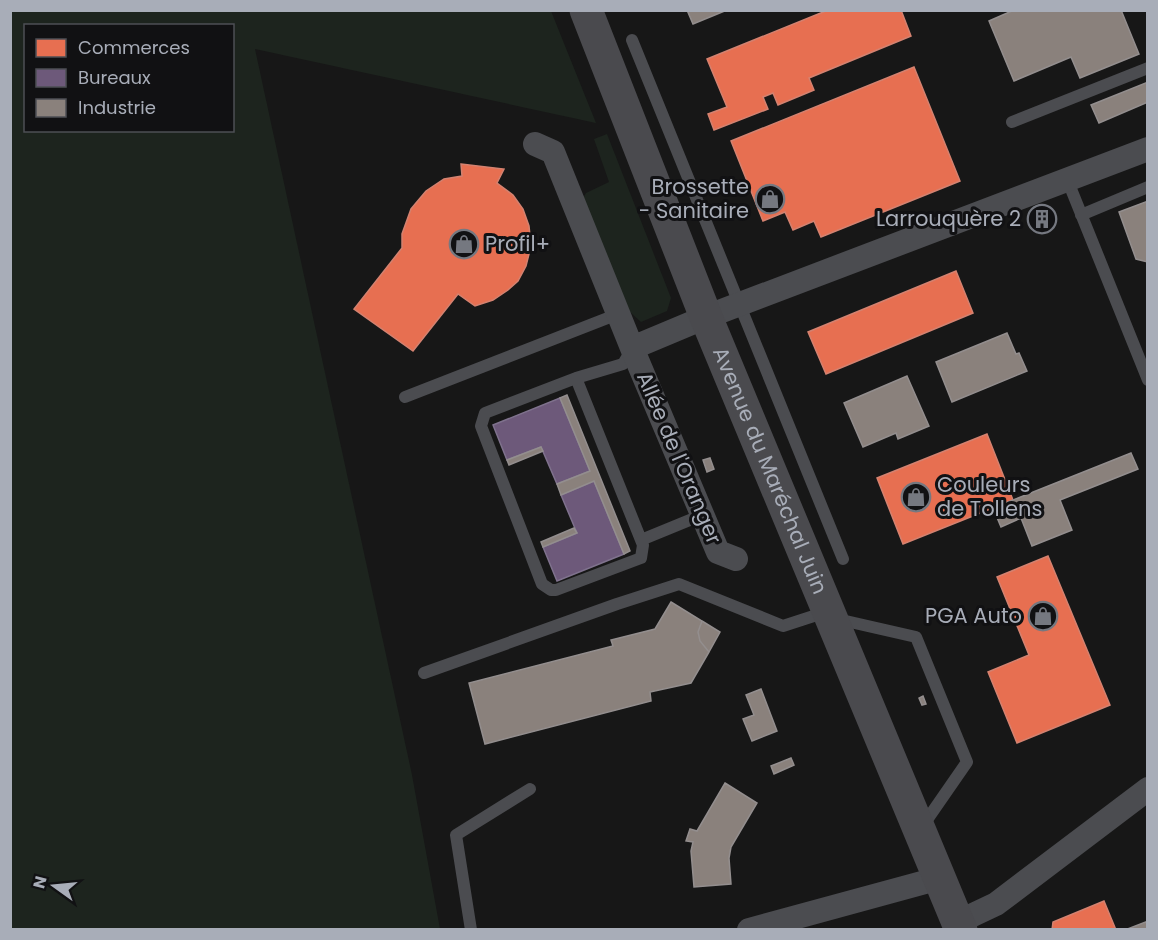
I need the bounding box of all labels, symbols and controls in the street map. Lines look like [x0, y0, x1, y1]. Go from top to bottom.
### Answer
legend [24, 24, 234, 132]
text: Commerces [78, 35, 190, 60]
text: Bureaux [78, 65, 151, 90]
text: Industrie [78, 95, 156, 120]
place label: Brossette - Sanitaire [639, 172, 749, 225]
shop icon: Brossette - Sanitaire [754, 183, 786, 215]
building icon: Larrouquère 2 [1026, 203, 1058, 235]
place label: Larrouquère 2 [876, 204, 1021, 233]
shop icon: Profil+ [448, 228, 480, 260]
place label: Profil+ [485, 229, 550, 258]
street label: Avenue du Maréchal Juin [706, 342, 835, 598]
street label: Allée de l'Oranger [630, 367, 729, 549]
place label: Couleurs de Tollens [937, 470, 1042, 523]
shop icon: Couleurs de Tollens [900, 481, 932, 513]
shop icon: PGA Auto [1027, 600, 1059, 632]
place label: PGA Auto [925, 601, 1022, 630]
north arrow [24, 856, 84, 916]
text: N [27, 873, 53, 891]

